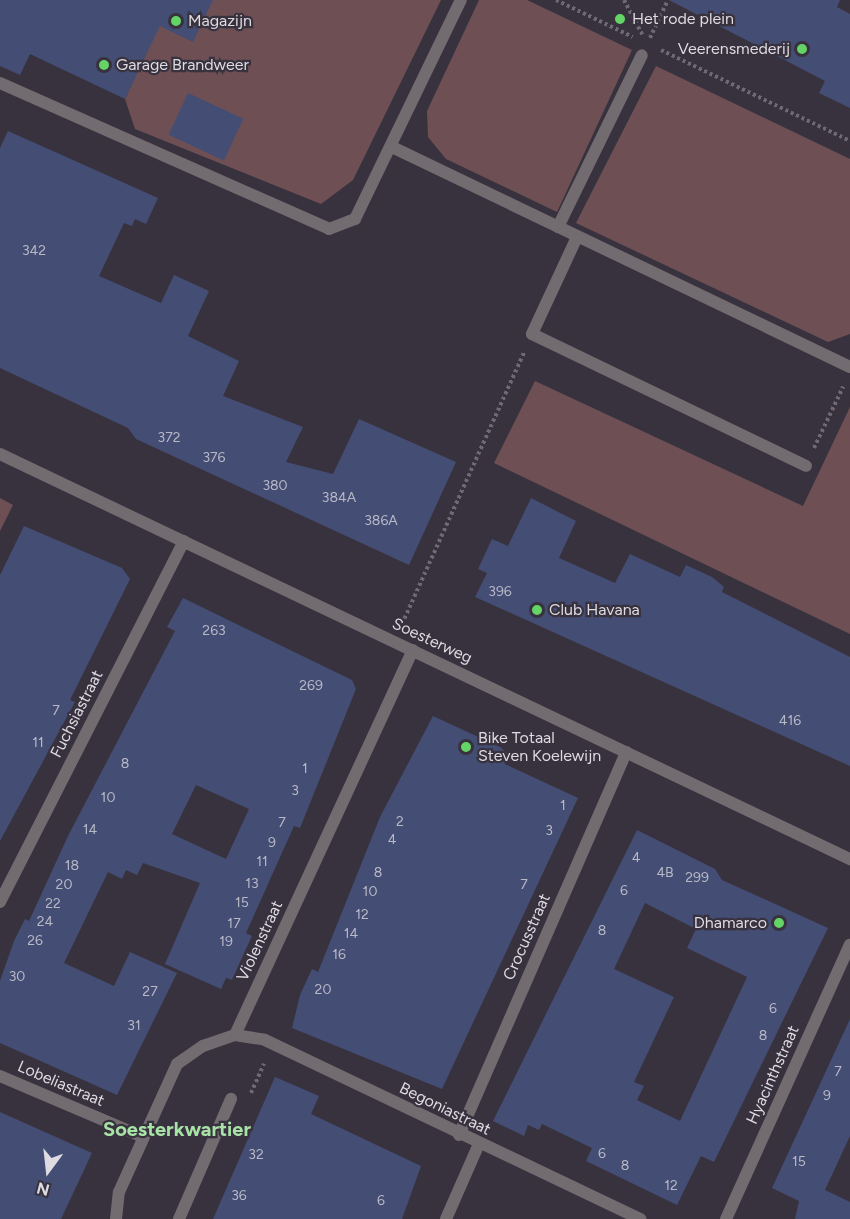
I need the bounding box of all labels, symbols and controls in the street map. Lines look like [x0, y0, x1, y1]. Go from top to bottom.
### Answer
place label: Het rode plein [632, 9, 734, 29]
place label: Magazijn [188, 11, 252, 31]
marker: Het rode plein [613, 12, 627, 26]
marker: Magazijn [169, 14, 183, 28]
place label: Veerensmederij [678, 39, 790, 59]
marker: Veerensmederij [795, 42, 809, 56]
place label: Garage Brandweer [116, 55, 249, 75]
marker: Garage Brandweer [97, 58, 111, 72]
house number: 342 [22, 243, 46, 259]
house number: 372 [158, 430, 180, 446]
house number: 376 [202, 450, 226, 466]
house number: 380 [262, 478, 288, 494]
house number: 384A [322, 490, 356, 506]
house number: 386A [364, 513, 398, 529]
house number: 396 [488, 584, 512, 600]
place label: Club Havana [549, 600, 640, 620]
marker: Club Havana [530, 603, 544, 617]
street label: Soesterweg [389, 614, 475, 668]
house number: 263 [202, 623, 226, 639]
street label: Fuchsiastraat [47, 667, 107, 761]
house number: 269 [299, 678, 323, 694]
house number: 7 [52, 703, 60, 719]
house number: 416 [779, 713, 801, 729]
place label: Bike Totaal Steven Koelewijn [478, 728, 601, 766]
house number: 11 [32, 735, 44, 751]
marker: Bike Totaal Steven Koelewijn [459, 740, 473, 754]
house number: 8 [121, 756, 129, 772]
house number: 1 [302, 761, 308, 777]
house number: 3 [291, 783, 299, 799]
house number: 10 [101, 790, 115, 806]
house number: 1 [560, 798, 566, 814]
house number: 2 [396, 814, 404, 830]
house number: 7 [278, 815, 286, 831]
house number: 14 [83, 822, 97, 838]
house number: 3 [545, 823, 553, 839]
house number: 4 [388, 832, 396, 848]
house number: 9 [268, 835, 276, 851]
house number: 4 [632, 850, 640, 866]
house number: 11 [256, 854, 268, 870]
house number: 18 [65, 858, 79, 874]
house number: 8 [374, 865, 382, 881]
house number: 4B [656, 865, 674, 881]
house number: 299 [685, 870, 709, 886]
house number: 13 [245, 876, 259, 892]
house number: 20 [56, 877, 72, 893]
house number: 7 [520, 877, 528, 893]
house number: 6 [620, 883, 628, 899]
house number: 10 [363, 884, 377, 900]
street label: Crocusstraat [499, 891, 555, 983]
house number: 15 [235, 895, 249, 911]
house number: 22 [45, 896, 61, 912]
street label: Violenstraat [233, 898, 287, 984]
house number: 12 [355, 907, 369, 923]
place label: Dhamarco [694, 913, 767, 933]
house number: 24 [37, 914, 53, 930]
house number: 17 [227, 916, 241, 932]
marker: Dhamarco [772, 916, 786, 930]
house number: 8 [598, 923, 606, 939]
house number: 14 [344, 926, 358, 942]
house number: 26 [27, 933, 43, 949]
house number: 19 [219, 934, 233, 950]
house number: 16 [332, 947, 346, 963]
house number: 30 [9, 969, 25, 985]
house number: 20 [315, 982, 331, 998]
house number: 27 [142, 984, 158, 1000]
house number: 6 [769, 1001, 777, 1017]
house number: 31 [127, 1018, 141, 1034]
street label: Hyacinthstraat [743, 1023, 803, 1127]
house number: 8 [759, 1028, 767, 1044]
street label: Lobeliastraat [15, 1057, 107, 1111]
house number: 7 [834, 1064, 842, 1080]
street label: Begoniastraat [396, 1079, 494, 1139]
house number: 9 [823, 1088, 831, 1104]
district label: Soesterkwartier [103, 1117, 251, 1141]
north arrow [18, 1141, 78, 1201]
house number: 6 [598, 1146, 606, 1162]
house number: 32 [248, 1147, 264, 1163]
house number: 15 [792, 1154, 806, 1170]
house number: 8 [621, 1158, 629, 1174]
text: N [35, 1178, 52, 1200]
house number: 12 [664, 1178, 678, 1194]
house number: 36 [231, 1188, 247, 1204]
house number: 6 [377, 1193, 385, 1209]

